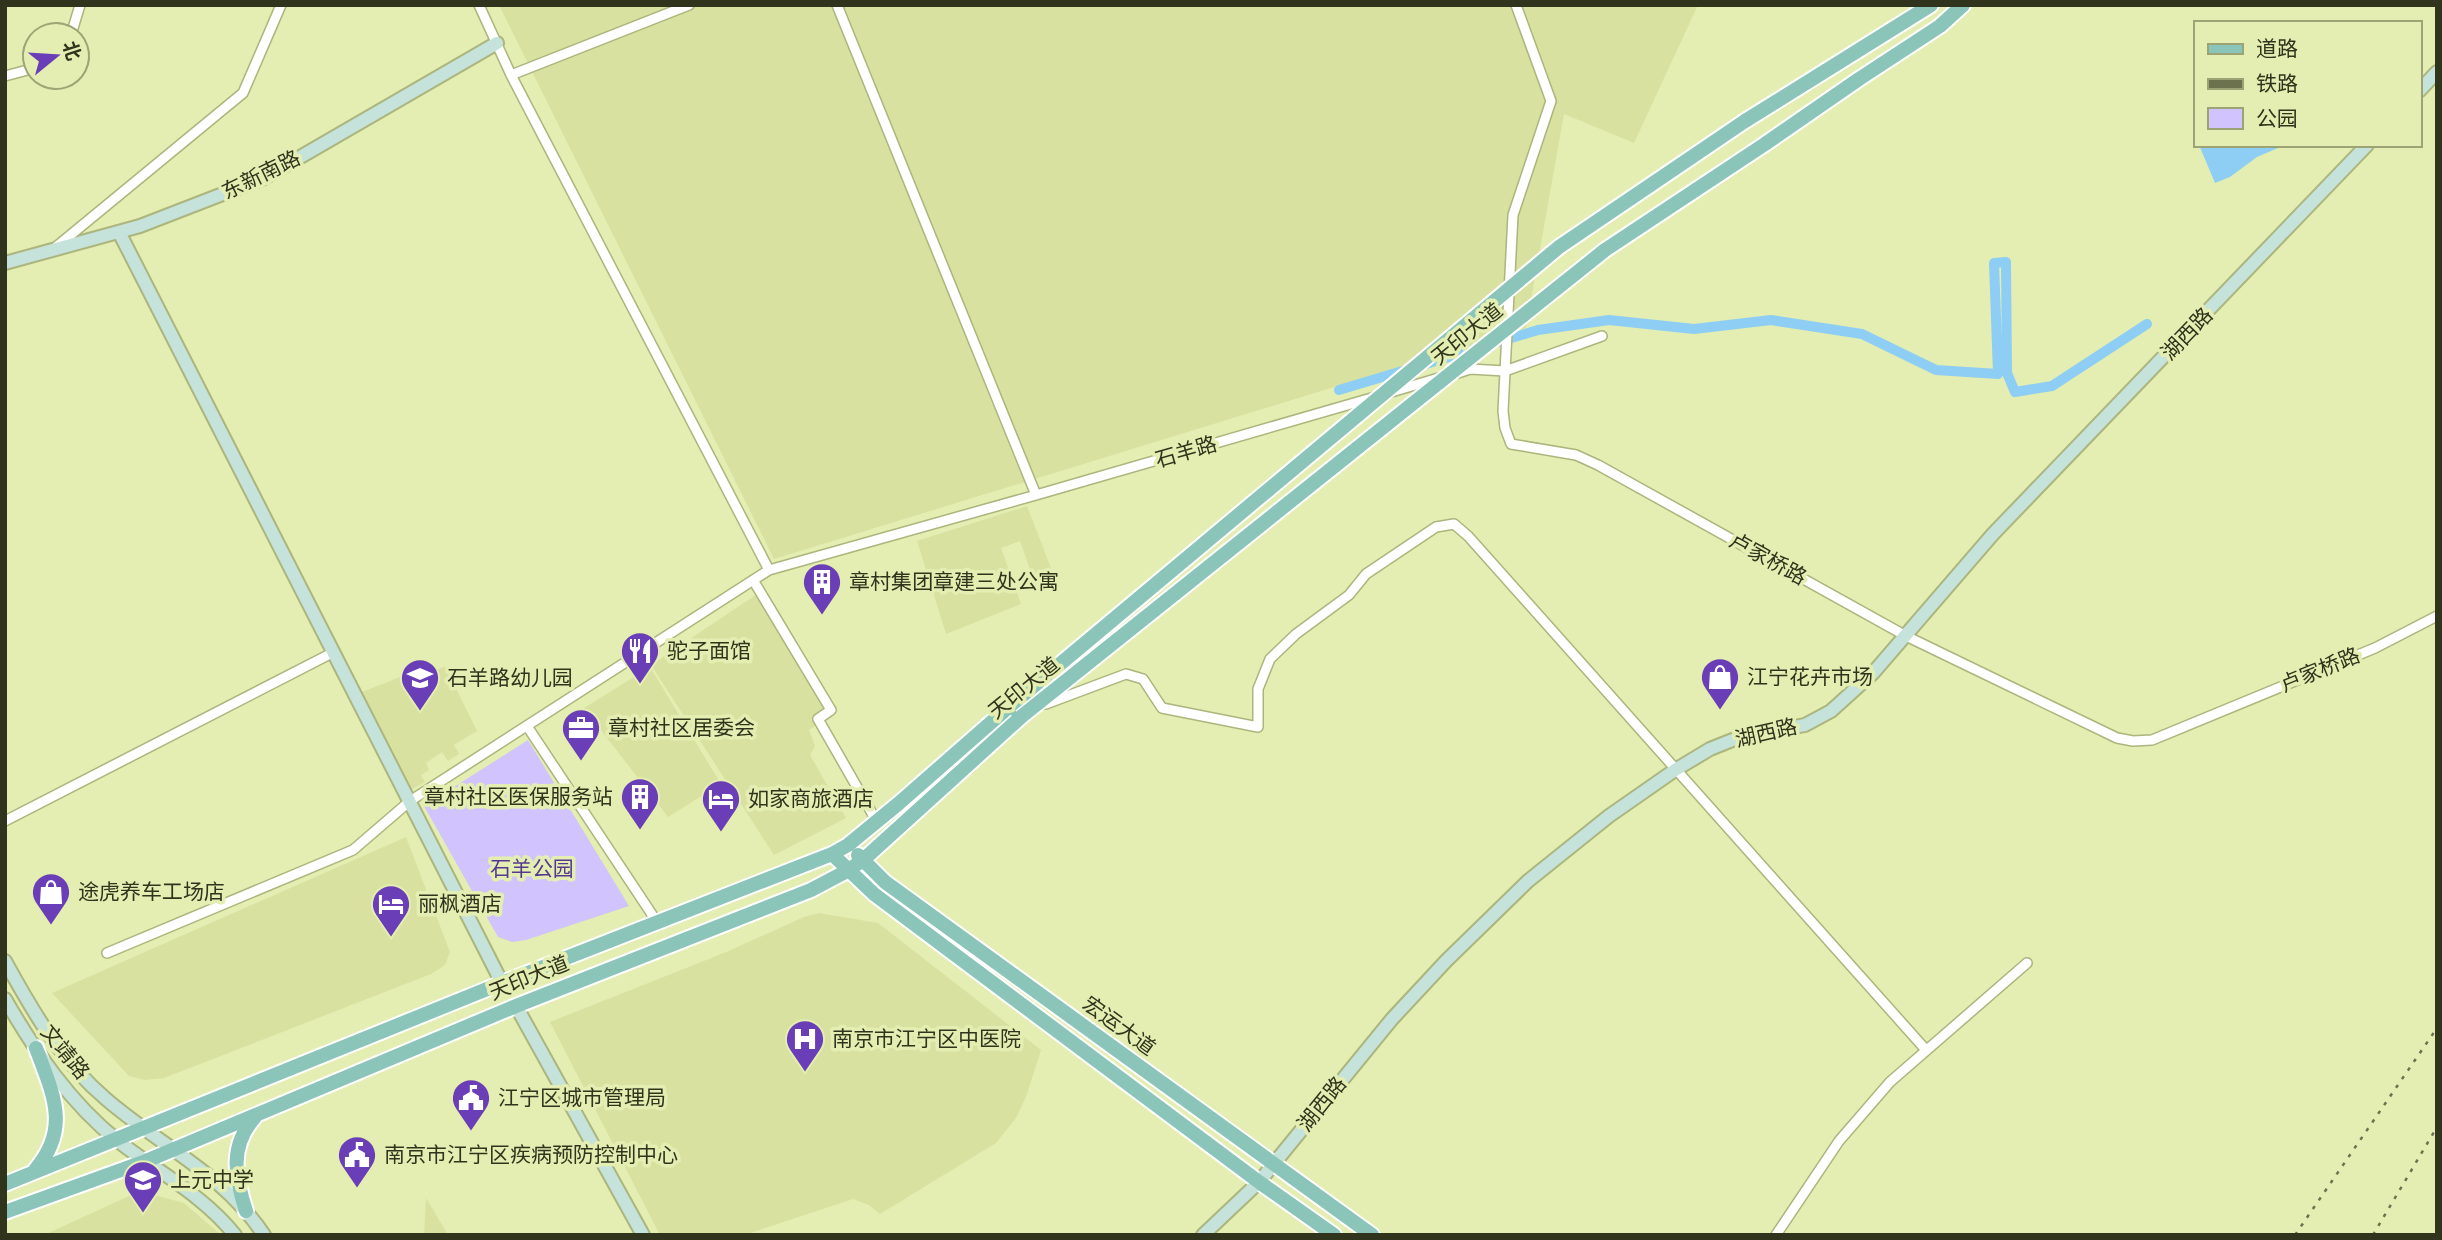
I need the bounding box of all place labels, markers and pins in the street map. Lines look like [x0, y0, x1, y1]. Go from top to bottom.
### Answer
building icon: 章村集团章建三处公寓 [801, 561, 843, 616]
place label: 章村集团章建三处公寓 [849, 569, 1059, 593]
restaurant icon: 驼子面馆 [619, 630, 661, 685]
place label: 驼子面馆 [667, 638, 751, 662]
shop icon: 江宁花卉市场 [1699, 656, 1741, 711]
school or university icon: 石羊路幼儿园 [399, 657, 441, 712]
place label: 江宁花卉市场 [1747, 664, 1873, 688]
place label: 石羊路幼儿园 [447, 665, 573, 689]
office icon: 章村社区居委会 [560, 707, 602, 762]
place label: 章村社区居委会 [608, 715, 755, 739]
building icon: 章村社区医保服务站 [619, 776, 661, 831]
hotel icon: 如家商旅酒店 [700, 778, 742, 833]
place label: 章村社区医保服务站 [424, 784, 613, 808]
place label: 如家商旅酒店 [748, 786, 874, 810]
shop icon: 途虎养车工场店 [30, 871, 72, 926]
place label: 途虎养车工场店 [78, 879, 225, 903]
hotel icon: 丽枫酒店 [370, 883, 412, 938]
place label: 丽枫酒店 [418, 891, 502, 915]
hospital icon: 南京市江宁区中医院 [784, 1018, 826, 1073]
place label: 南京市江宁区中医院 [832, 1026, 1021, 1050]
public building icon: 江宁区城市管理局 [450, 1077, 492, 1132]
place label: 江宁区城市管理局 [498, 1085, 666, 1109]
public building icon: 南京市江宁区疾病预防控制中心 [336, 1134, 378, 1189]
place label: 南京市江宁区疾病预防控制中心 [384, 1142, 678, 1166]
school or university icon: 上元中学 [122, 1159, 164, 1214]
place label: 上元中学 [170, 1167, 254, 1191]

